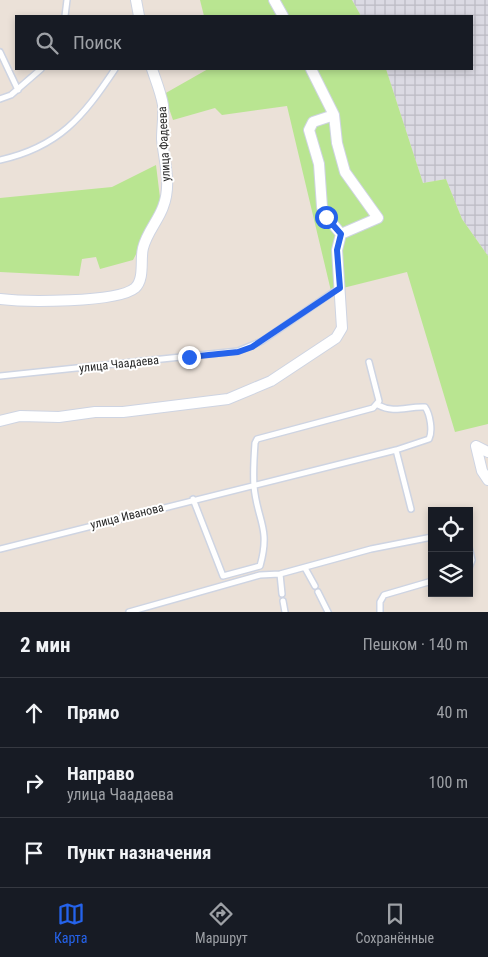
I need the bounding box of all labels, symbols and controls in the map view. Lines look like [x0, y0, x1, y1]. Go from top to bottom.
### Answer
search box [15, 15, 473, 70]
icon: search [33, 29, 61, 57]
text: Поиск [73, 31, 122, 54]
street label: улица Фадеева [155, 106, 173, 182]
route start [315, 206, 338, 229]
route end [178, 346, 201, 369]
street label: улица Чаадаева [78, 353, 160, 375]
street label: улица Иванова [89, 500, 165, 532]
map controls [428, 507, 473, 597]
button: locate [428, 507, 473, 552]
button: layers [428, 552, 473, 597]
text: 2 мин [20, 633, 70, 657]
text: Пешком · 140 m [363, 635, 468, 654]
icon: ahead [20, 699, 48, 727]
text: Прямо [67, 701, 120, 724]
text: 40 m [436, 703, 468, 722]
text: Направо [67, 762, 134, 785]
icon: right [20, 769, 48, 797]
text: 100 m [429, 773, 468, 792]
text: улица Чаадаева [67, 785, 174, 804]
icon: arrive [20, 839, 48, 867]
text: Пункт назначения [67, 841, 211, 864]
tab: Карта [54, 900, 87, 946]
tab: Маршрут [195, 900, 248, 946]
tab: Сохранённые [356, 900, 434, 946]

